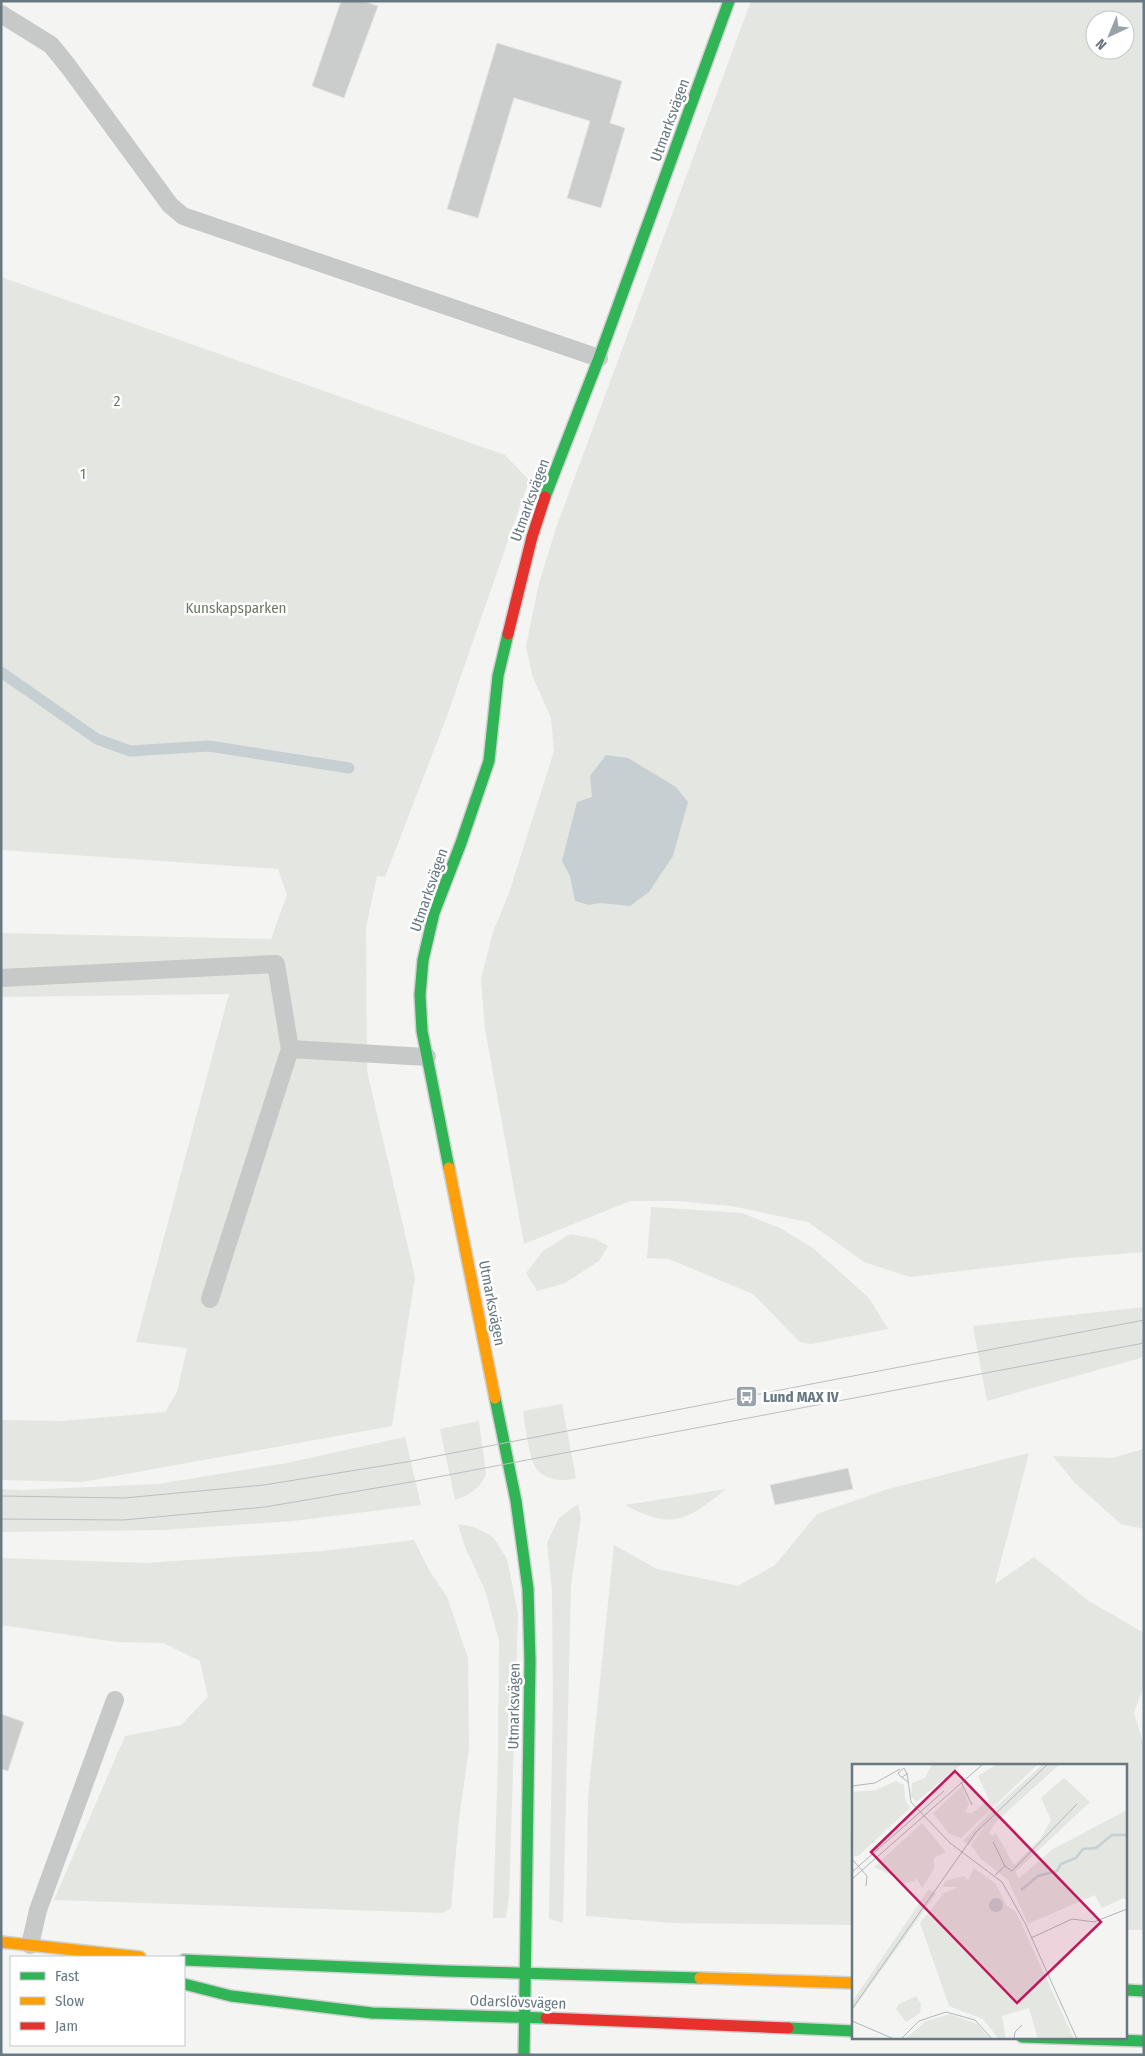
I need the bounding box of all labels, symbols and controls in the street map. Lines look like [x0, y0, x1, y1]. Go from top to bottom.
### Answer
north arrow [1085, 10, 1135, 60]
text: N [1092, 35, 1110, 53]
street label: Utmarksvägen [647, 76, 693, 164]
park label: 2 [114, 392, 121, 410]
street label: Utmarksvägen [507, 456, 553, 544]
park label: 1 [80, 465, 86, 483]
park label: Kunskapsparken [185, 599, 287, 617]
street label: Utmarksvägen [406, 846, 452, 934]
street label: Utmarksvägen [475, 1259, 509, 1347]
bus stop icon: Lund MAX IV [735, 1385, 759, 1409]
place label: Lund MAX IV [763, 1388, 840, 1406]
street label: Utmarksvägen [504, 1662, 524, 1750]
inset map [852, 1764, 1128, 2038]
legend [10, 1956, 185, 2046]
text: Fast [55, 1967, 79, 1985]
street label: Odarslövsvägen [469, 1991, 567, 2013]
text: Slow [55, 1992, 84, 2010]
text: Jam [55, 2017, 78, 2035]

